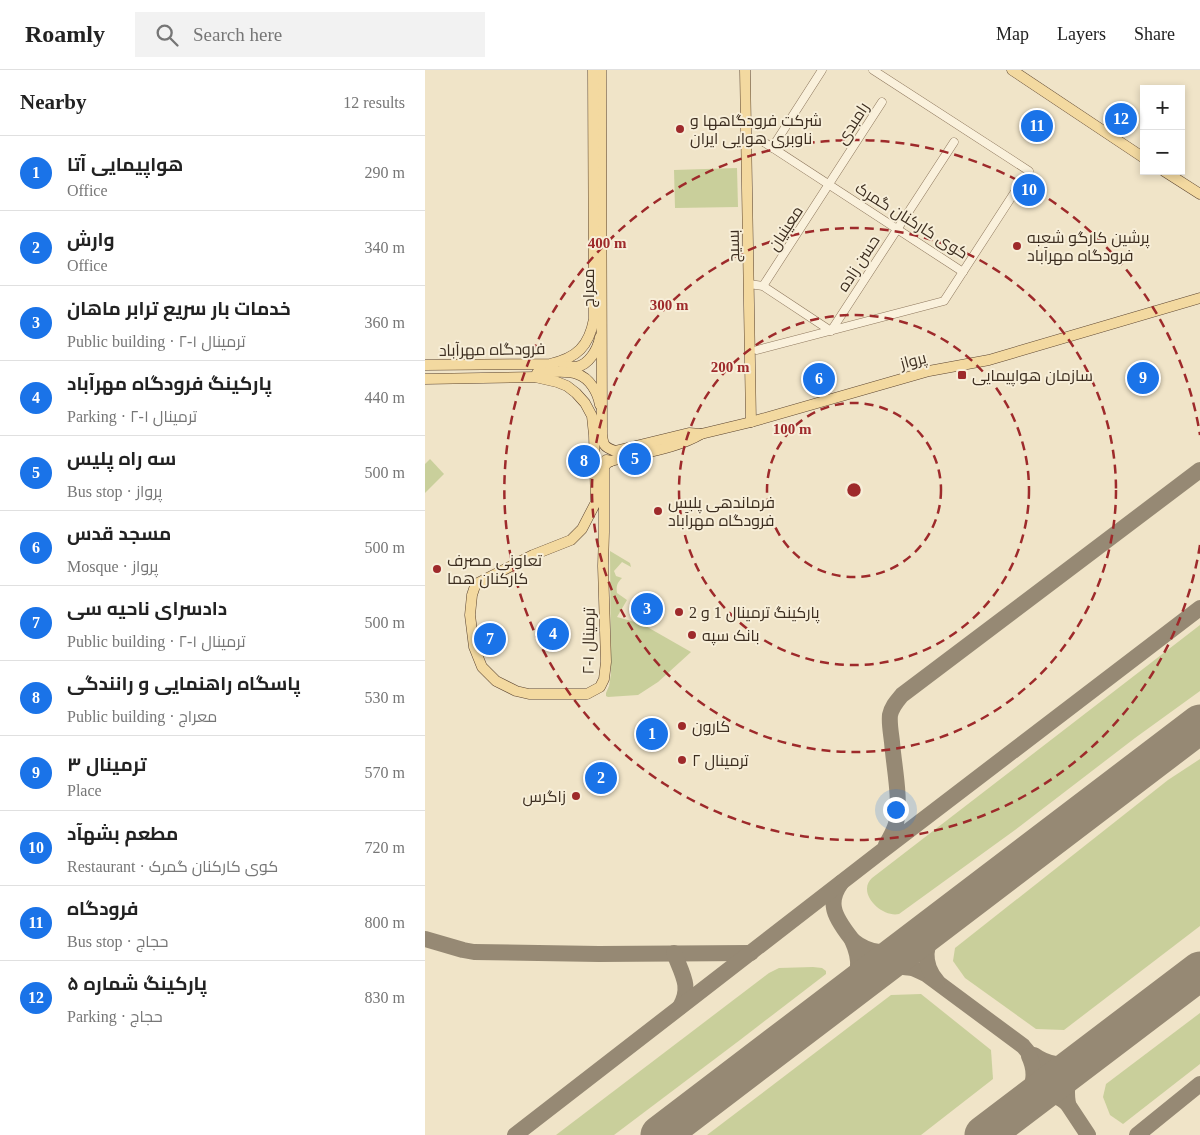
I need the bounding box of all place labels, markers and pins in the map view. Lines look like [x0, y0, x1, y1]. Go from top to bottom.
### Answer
pin: 12 [1105, 100, 1137, 138]
pin: 11 [1021, 107, 1053, 145]
place label: شرکت فرودگاهها و ناوبری هوایی ایران [690, 112, 822, 149]
marker: شرکت فرودگاهها و ناوبری هوایی ایران [674, 123, 686, 135]
pin: 10 [1013, 171, 1045, 209]
place label: پرشین کارگو شعبه فرودگاه مهرآباد [1027, 229, 1150, 266]
marker: پرشین کارگو شعبه فرودگاه مهرآباد [1011, 240, 1023, 252]
pin: 9 [1127, 359, 1159, 397]
pin: 6 [803, 360, 835, 398]
place label: سازمان هواپیمایی [972, 367, 1093, 387]
marker: سازمان هواپیمایی [956, 369, 968, 381]
pin: 5 [619, 440, 651, 478]
pin: 8 [568, 442, 600, 480]
centre of rings [845, 481, 863, 499]
place label: فرماندهی پلیس فرودگاه مهرآباد [668, 494, 775, 531]
marker: فرماندهی پلیس فرودگاه مهرآباد [652, 505, 664, 517]
place label: تعاونی مصرف کارکنان هما [447, 552, 543, 589]
marker: تعاونی مصرف کارکنان هما [431, 563, 443, 575]
pin: 3 [631, 590, 663, 628]
place label: پارکینگ ترمینال 1 و 2 [689, 604, 820, 624]
marker: پارکینگ ترمینال 1 و 2 [673, 606, 685, 618]
pin: 4 [537, 615, 569, 653]
pin: 7 [474, 620, 506, 658]
place label: بانک سپه [702, 627, 760, 646]
marker: بانک سپه [686, 629, 698, 641]
pin: 1 [636, 715, 668, 753]
place label: کارون [692, 718, 730, 737]
marker: کارون [676, 720, 688, 732]
place label: ترمینال ۲ [692, 752, 749, 771]
marker: ترمینال ۲ [676, 754, 688, 766]
pin: 2 [585, 759, 617, 797]
place label: زاگرس [523, 788, 566, 807]
marker: زاگرس [570, 790, 582, 802]

